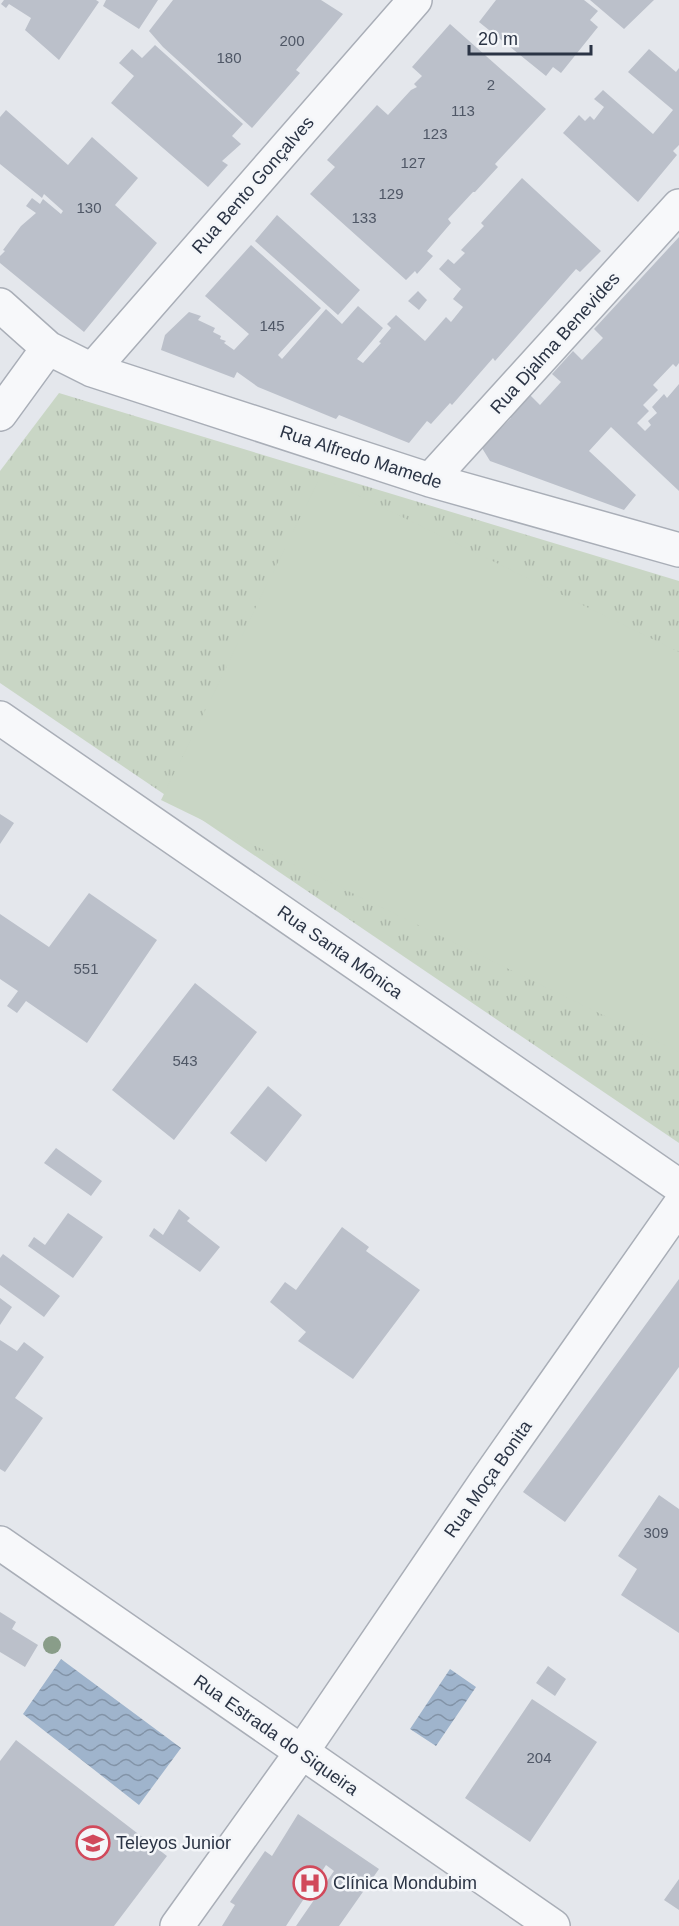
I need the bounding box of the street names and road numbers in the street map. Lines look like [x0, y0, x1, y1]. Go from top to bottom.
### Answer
street label: Rua Bento Gonçalves [188, 112, 318, 258]
street label: Rua Djalma Benevides [486, 268, 624, 418]
street label: Rua Alfredo Mamede [278, 421, 444, 493]
street label: Rua Santa Mônica [274, 901, 407, 1003]
street label: Rua Moça Bonita [440, 1416, 536, 1541]
street label: Rua Estrada do Siqueira [190, 1671, 363, 1800]

